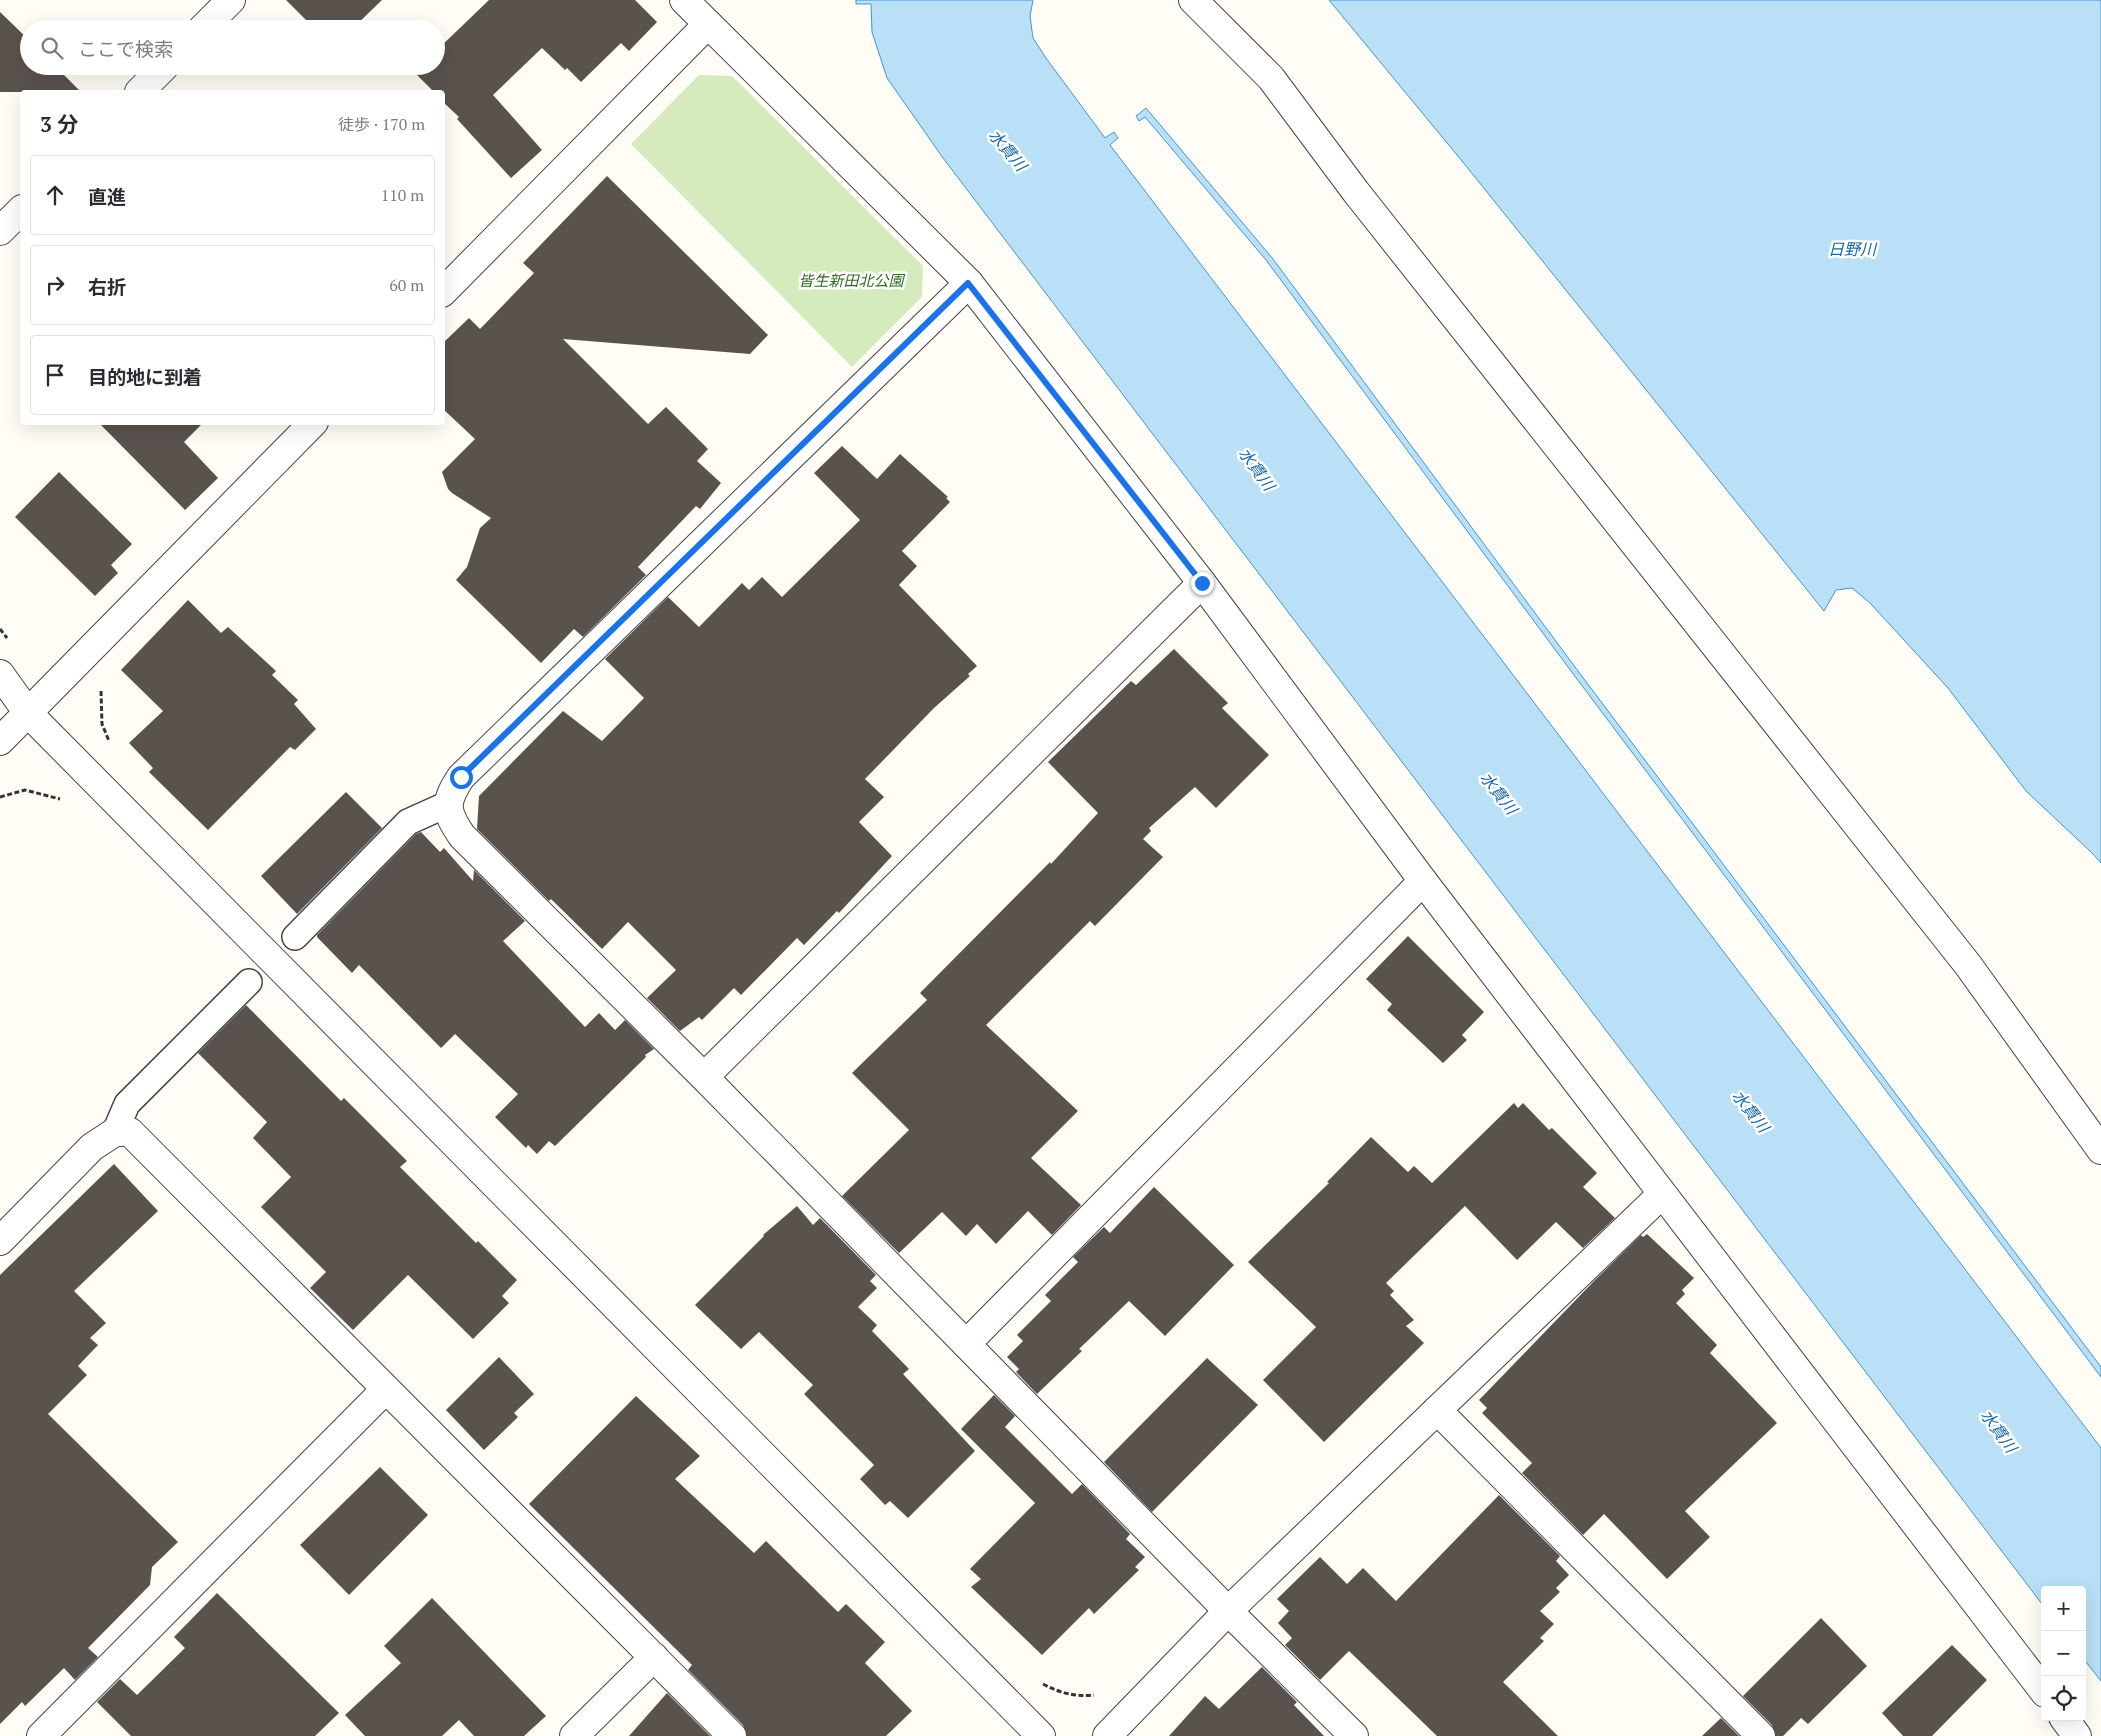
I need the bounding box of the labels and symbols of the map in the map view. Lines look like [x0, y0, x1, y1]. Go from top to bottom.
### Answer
water label: 水貫川 [984, 125, 1033, 177]
water label: 日野川 [1828, 238, 1878, 260]
park label: 皆生新田北公園 [798, 270, 905, 290]
water label: 水貫川 [1234, 443, 1281, 496]
route end [1191, 572, 1214, 595]
route start [450, 766, 473, 789]
water label: 水貫川 [1476, 767, 1524, 820]
water label: 水貫川 [1728, 1085, 1776, 1138]
water label: 水貫川 [1976, 1405, 2023, 1458]

